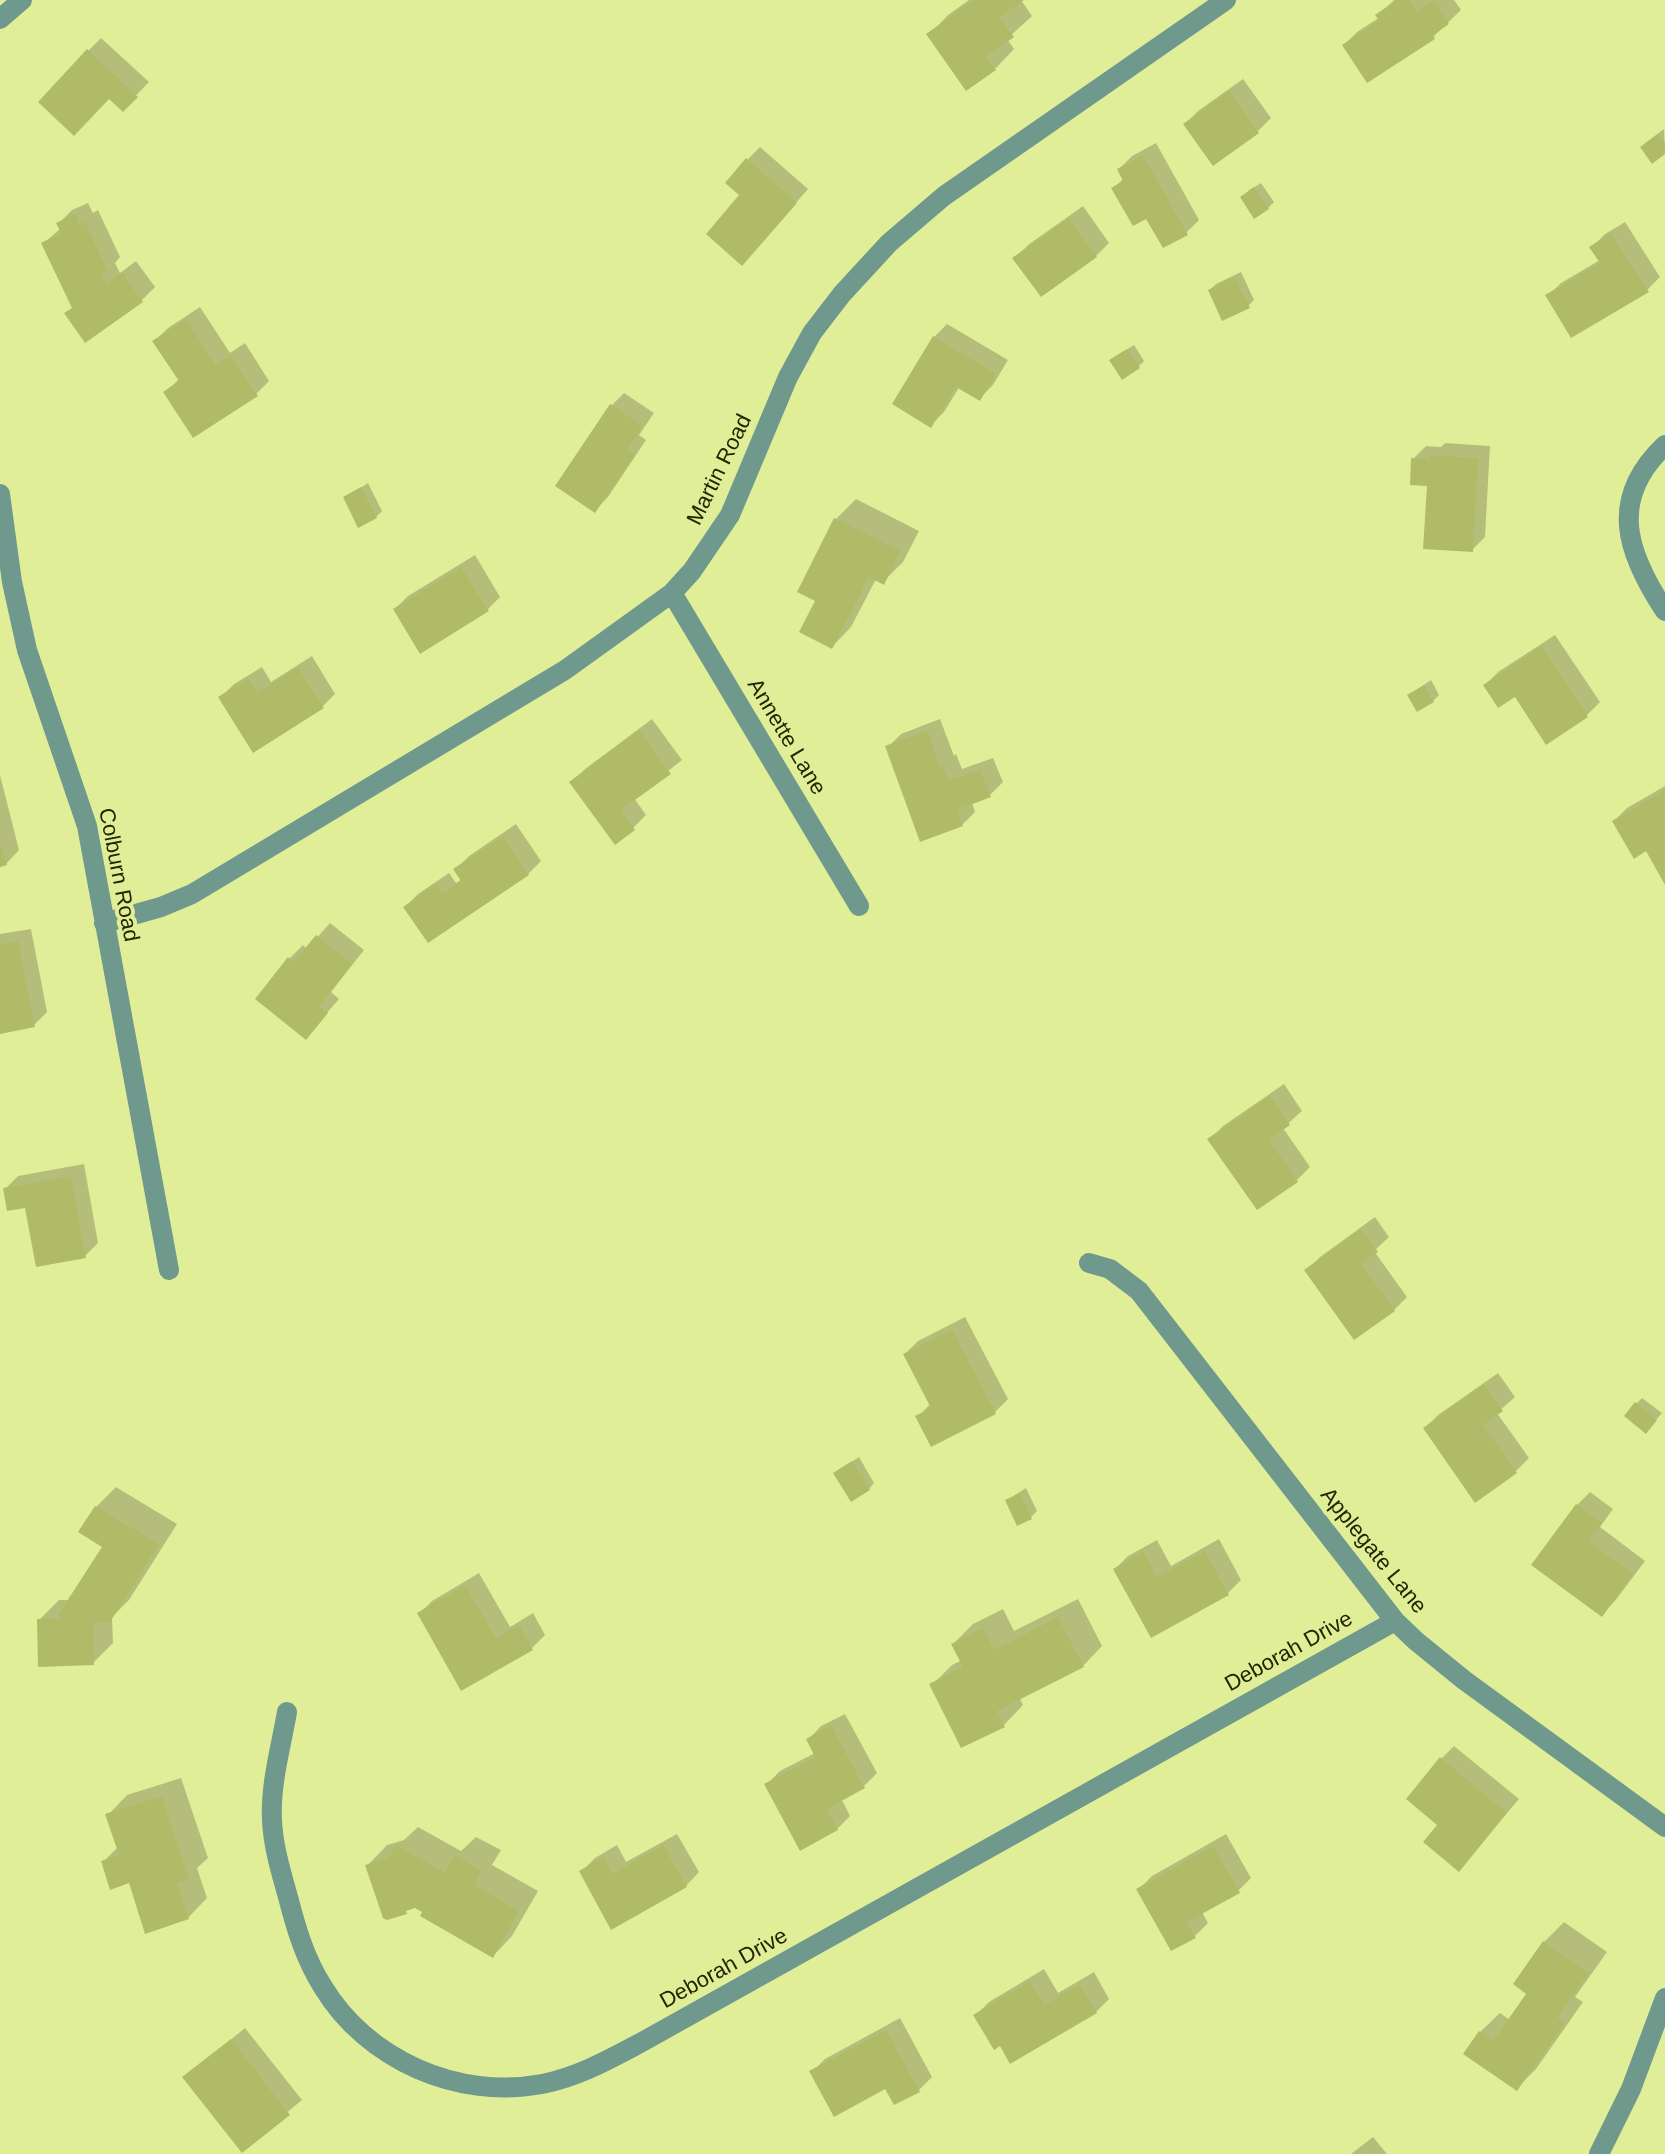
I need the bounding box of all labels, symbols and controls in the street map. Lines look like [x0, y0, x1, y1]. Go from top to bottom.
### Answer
street label: Martin Road [682, 410, 758, 530]
street label: Annette Lane [741, 674, 831, 800]
street label: Colburn Road [92, 806, 144, 944]
street label: Applegate Lane [1314, 1483, 1432, 1619]
street label: Deborah Drive [1221, 1606, 1357, 1698]
street label: Deborah Drive [656, 1923, 792, 2015]

